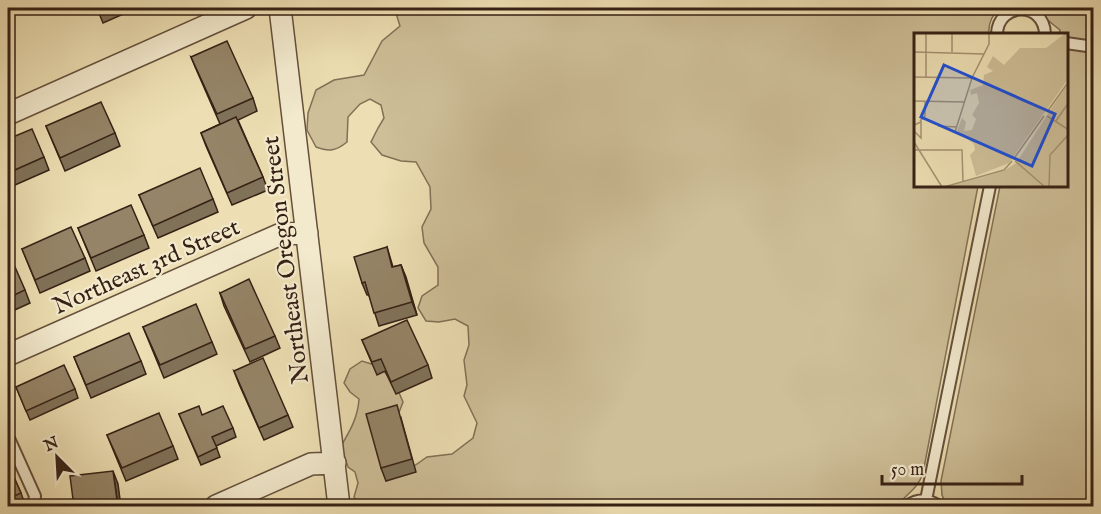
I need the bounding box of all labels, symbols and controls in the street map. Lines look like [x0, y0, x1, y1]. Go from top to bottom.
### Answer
inset map [914, 33, 1068, 188]
street label: Northeast Oregon Street [256, 134, 317, 385]
street label: Northeast 3rd Street [48, 212, 245, 322]
north arrow [27, 427, 87, 487]
text: N [40, 433, 62, 457]
scale bar [882, 448, 1022, 486]
text: 50 m [891, 459, 924, 482]

